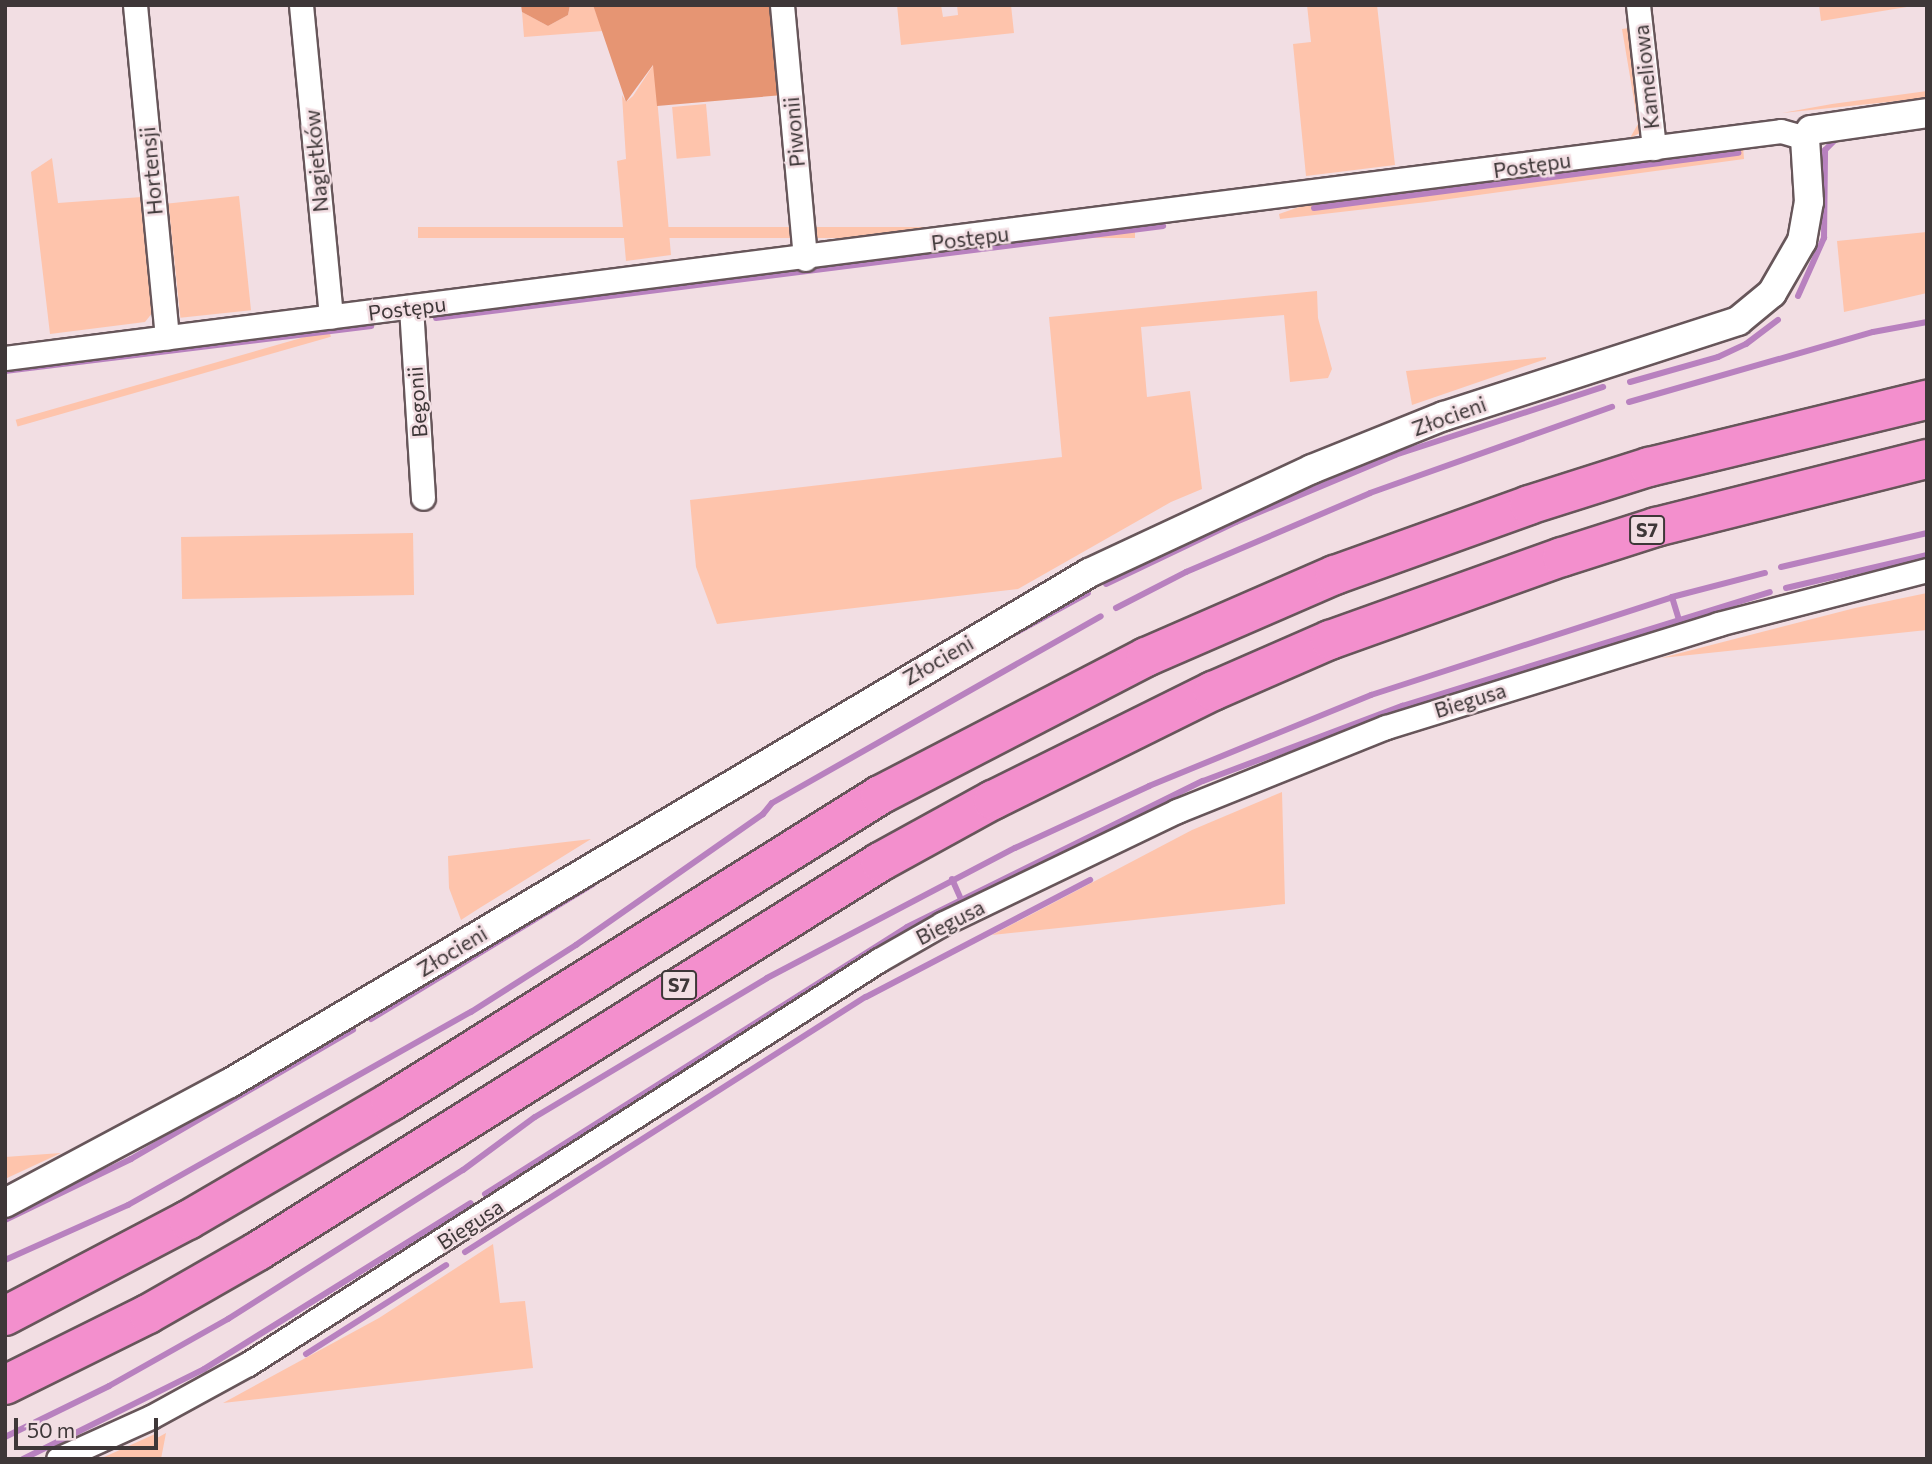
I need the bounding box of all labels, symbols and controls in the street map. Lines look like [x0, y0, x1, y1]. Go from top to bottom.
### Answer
street label: Kameliowa [1628, 23, 1664, 131]
street label: Piwonii [778, 96, 810, 168]
street label: Nagietków [299, 109, 333, 213]
street label: Hortensji [135, 126, 167, 216]
street label: Postępu [1491, 147, 1573, 183]
street label: Postępu [930, 221, 1010, 255]
street label: Postępu [367, 291, 447, 325]
street label: Begonii [402, 366, 432, 438]
street label: Złocieni [1408, 391, 1490, 441]
road number: S7 [1628, 514, 1666, 545]
street label: Złocieni [898, 630, 978, 690]
street label: Biegusa [1431, 677, 1509, 723]
street label: Biegusa [911, 894, 989, 950]
street label: Złocieni [412, 920, 492, 982]
road number: S7 [660, 970, 698, 1001]
street label: Biegusa [432, 1193, 508, 1255]
scale bar [18, 1404, 161, 1448]
text: 50 m [27, 1417, 75, 1442]

